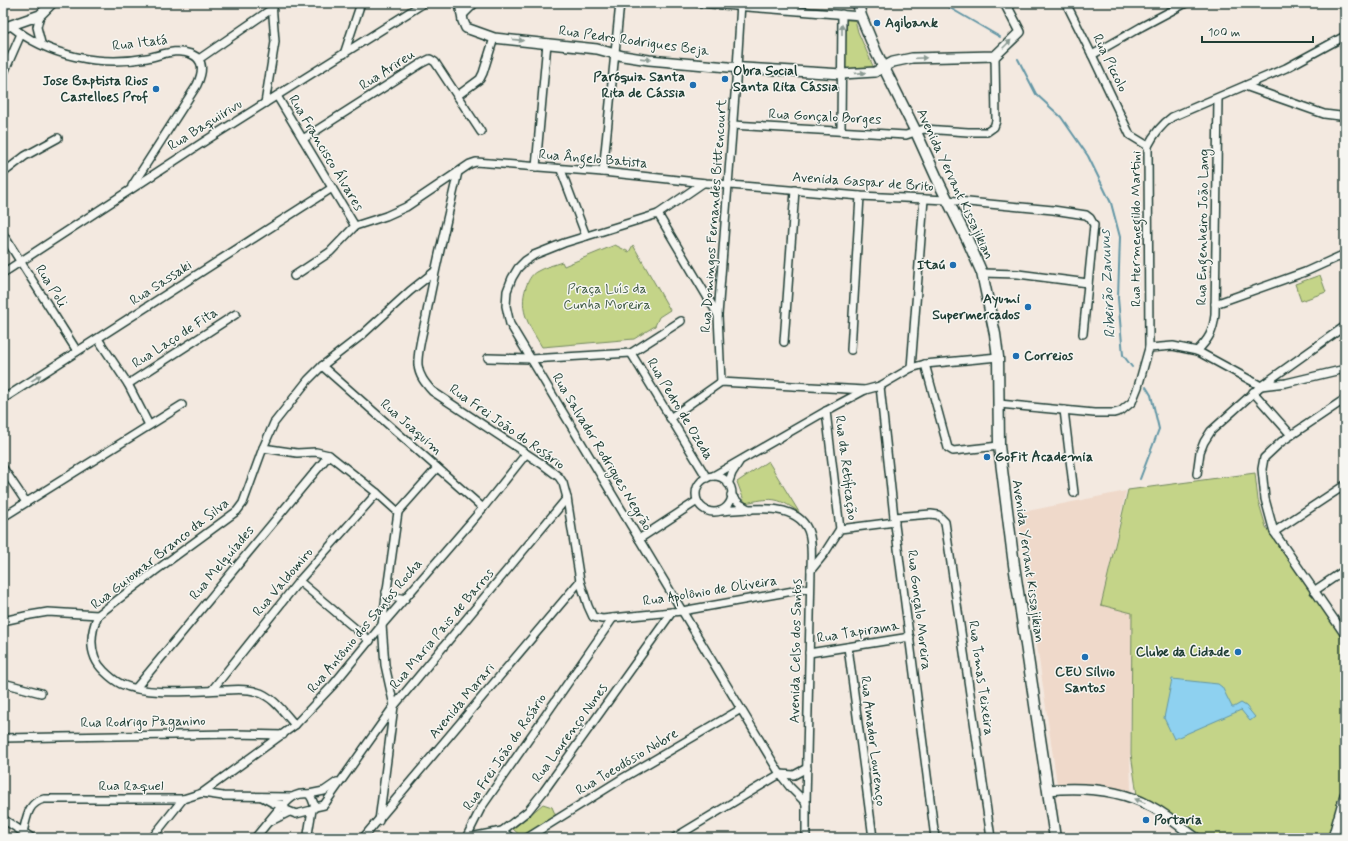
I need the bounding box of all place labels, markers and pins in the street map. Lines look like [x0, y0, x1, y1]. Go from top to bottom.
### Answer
place label: Agibank [885, 14, 938, 33]
marker: Agibank [872, 18, 882, 28]
place label: Obra Social Santa Rita Cássia [733, 62, 838, 96]
place label: Paróquia Santa Rita de Cássia [593, 68, 685, 102]
place label: Jose Baptista Rios Castelloes Prof [42, 72, 149, 106]
marker: Obra Social Santa Rita Cássia [720, 74, 730, 84]
marker: Paróquia Santa Rita de Cássia [688, 80, 698, 90]
marker: Jose Baptista Rios Castelloes Prof [151, 84, 161, 94]
place label: Itaú [917, 256, 946, 274]
marker: Itaú [948, 260, 958, 270]
place label: Ayumi Supermercados [932, 290, 1021, 324]
marker: Ayumi Supermercados [1023, 302, 1033, 312]
place label: Correios [1024, 347, 1074, 365]
marker: Correios [1011, 351, 1021, 361]
place label: GoFit Academia [995, 448, 1093, 466]
marker: GoFit Academia [982, 452, 992, 462]
place label: Clube da Cidade [1136, 643, 1230, 661]
marker: Clube da Cidade [1233, 647, 1243, 657]
marker: CEU Silvio Santos [1080, 652, 1090, 662]
place label: CEU Silvio Santos [1055, 663, 1115, 697]
place label: Portaria [1154, 811, 1202, 829]
marker: Portaria [1141, 815, 1151, 825]

